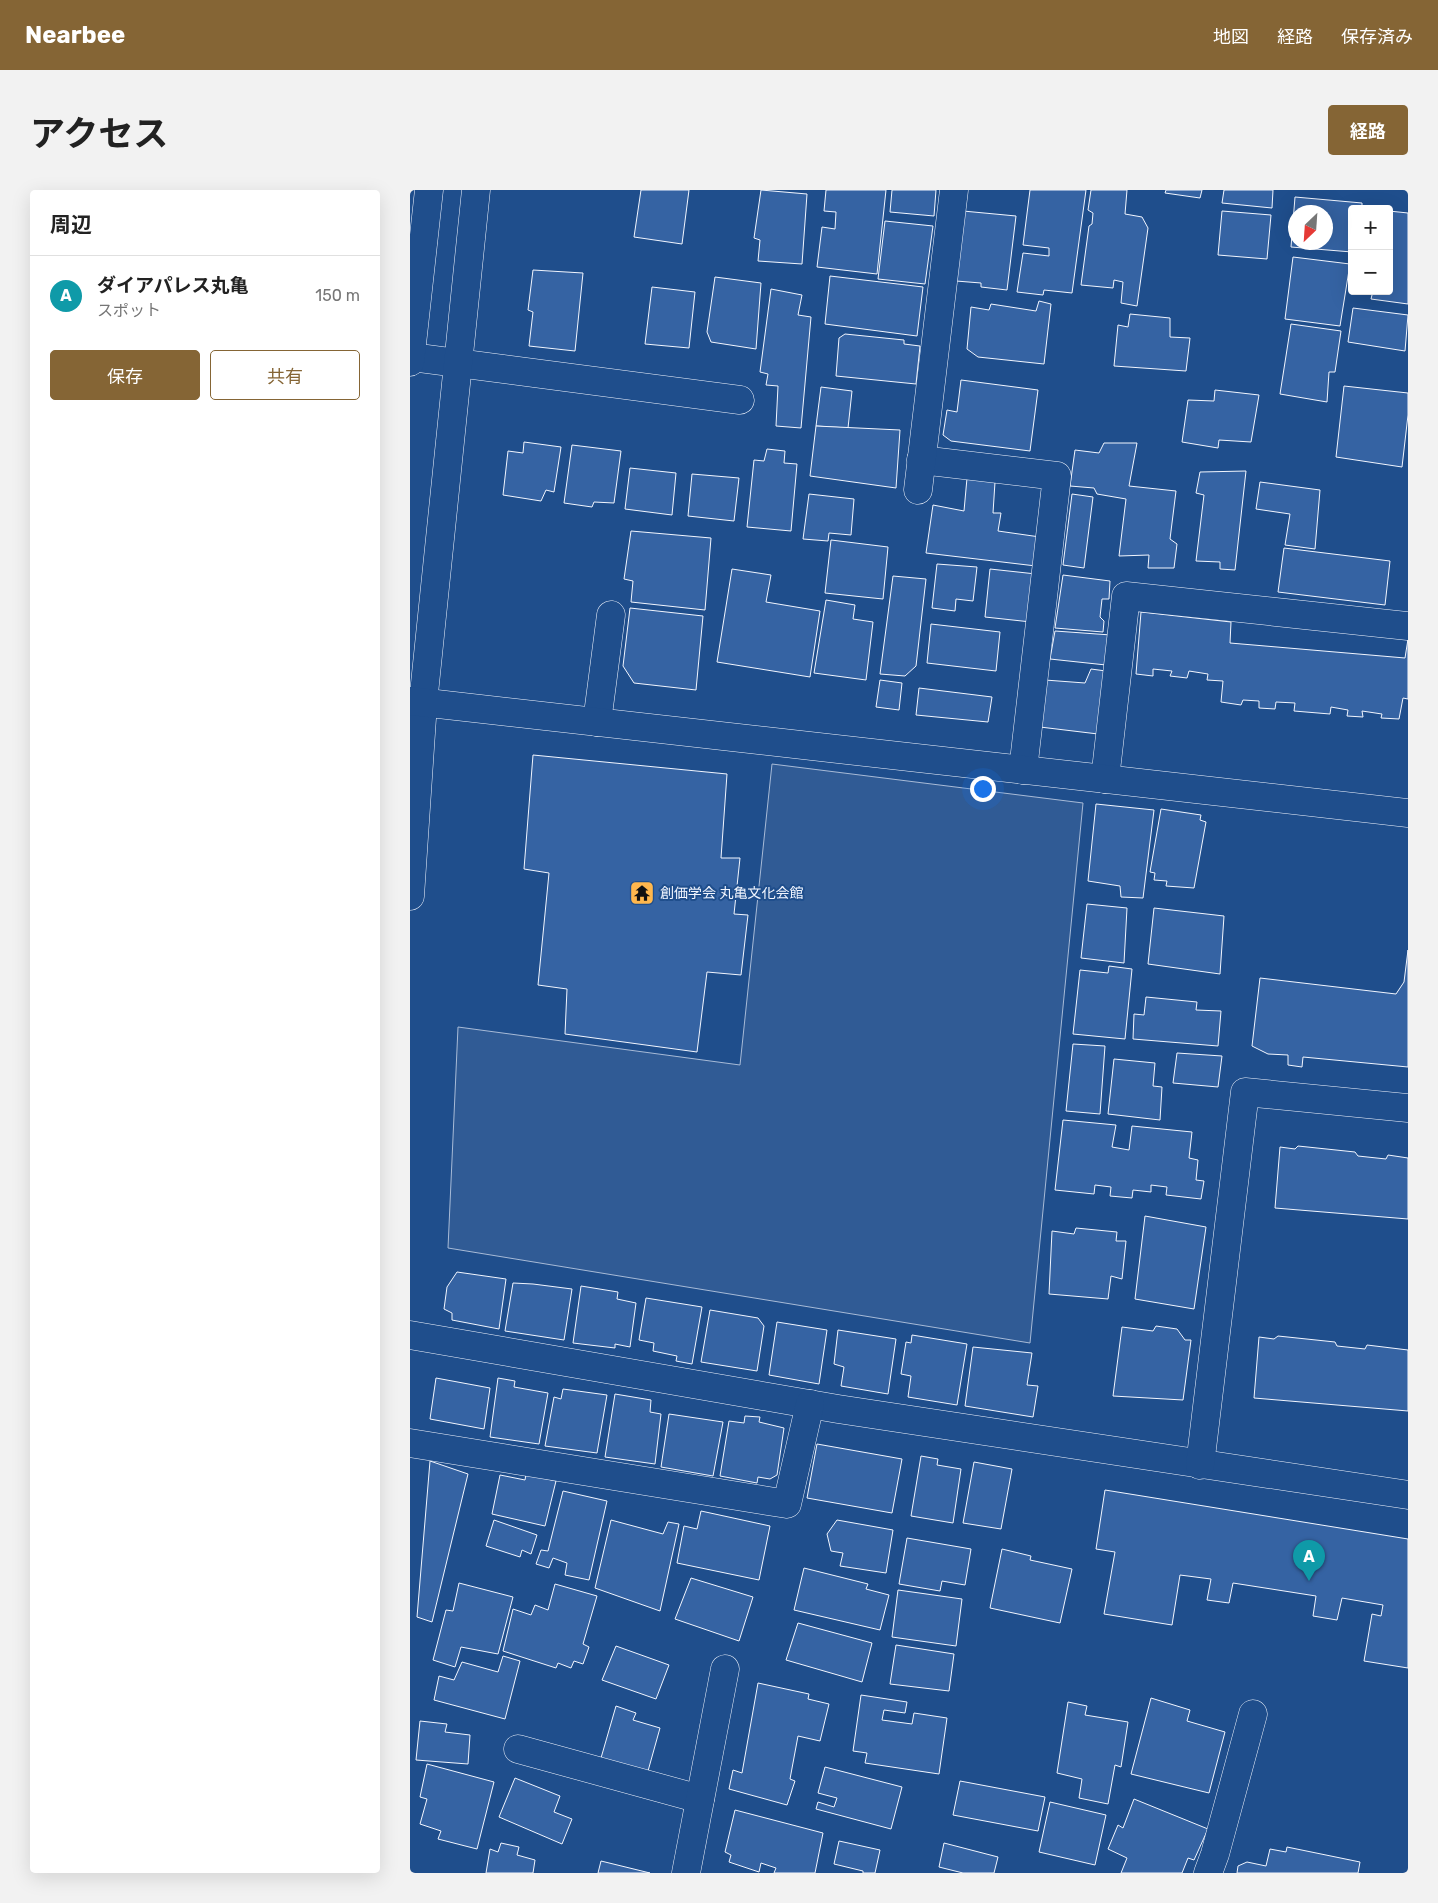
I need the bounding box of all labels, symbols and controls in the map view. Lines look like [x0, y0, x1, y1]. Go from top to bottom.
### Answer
text: Nearbee [25, 21, 125, 49]
text: 地図 [1213, 26, 1249, 48]
text: 経路 [1277, 26, 1313, 48]
text: 保存済み [1341, 26, 1413, 48]
button: 経路 [1328, 105, 1408, 155]
text: アクセス [30, 113, 168, 155]
north arrow [1288, 205, 1333, 250]
map controls [1348, 205, 1393, 295]
button: + [1348, 205, 1393, 250]
text: 周辺 [50, 212, 92, 237]
button: − [1348, 250, 1393, 295]
text: ダイアパレス丸亀 [97, 274, 249, 297]
text: A [60, 286, 72, 305]
text: 150 m [315, 286, 360, 305]
text: スポット [97, 301, 161, 320]
button: 保存 [50, 350, 200, 400]
button: 共有 [210, 350, 360, 400]
your location [970, 776, 996, 802]
temple icon: 創価学会 丸亀文化会館 [629, 880, 655, 906]
place label: 創価学会 丸亀文化会館 [660, 885, 803, 902]
pin: A [1293, 1540, 1325, 1581]

